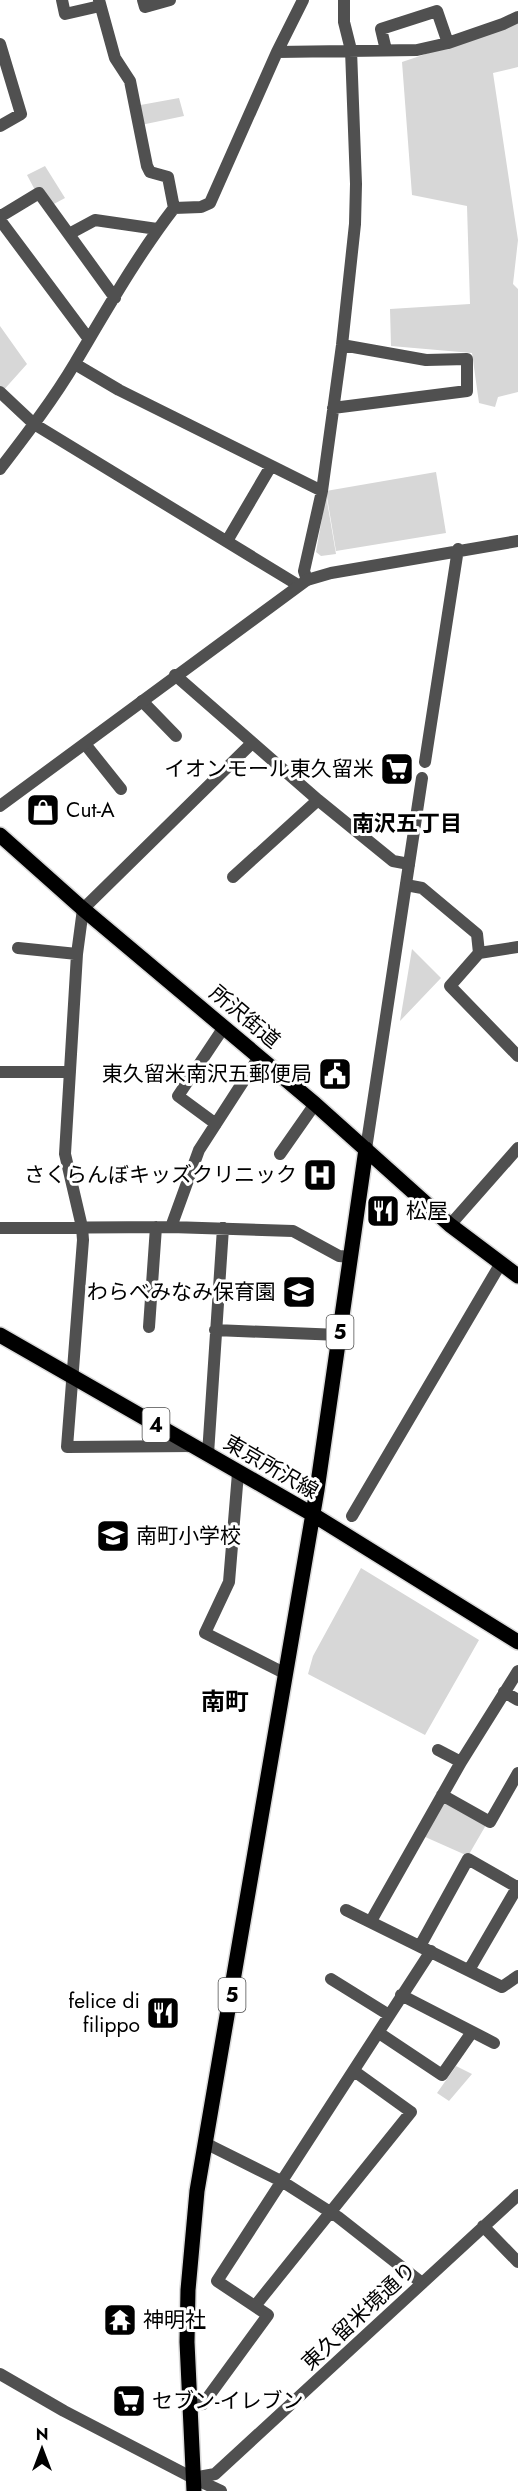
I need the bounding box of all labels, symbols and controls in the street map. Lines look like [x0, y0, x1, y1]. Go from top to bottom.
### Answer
supermarket icon: イオンモール東久留米 [379, 751, 415, 787]
place label: イオンモール東久留米 [164, 754, 374, 784]
shop icon: Cut-A [25, 792, 61, 828]
place label: Cut-A [66, 795, 115, 825]
district label: 南沢五丁目 [352, 807, 462, 839]
street label: 所沢街道 [203, 979, 287, 1055]
public building icon: 東久留米南沢五郵便局 [317, 1056, 353, 1092]
place label: 東久留米南沢五郵便局 [102, 1059, 312, 1089]
hospital icon: さくらんぼキッズクリニック [302, 1157, 338, 1193]
place label: さくらんぼキッズクリニック [24, 1160, 297, 1190]
restaurant icon: 松屋 [365, 1193, 401, 1229]
place label: 松屋 [406, 1196, 448, 1226]
school or university icon: わらべみなみ保育園 [281, 1274, 317, 1310]
place label: わらべみなみ保育園 [87, 1277, 276, 1307]
road number: 5 [326, 1315, 354, 1349]
road number: 4 [142, 1408, 170, 1442]
street label: 東京所沢線 [218, 1428, 324, 1506]
school or university icon: 南町小学校 [95, 1518, 131, 1554]
place label: 南町小学校 [136, 1521, 241, 1551]
district label: 南町 [201, 1684, 249, 1719]
road number: 5 [218, 1978, 246, 2012]
place label: felice di filippo [68, 1986, 140, 2040]
restaurant icon: felice di filippo [145, 1995, 181, 2031]
street label: 東久留米境通り [295, 2255, 423, 2377]
temple icon: 神明社 [102, 2302, 138, 2338]
place label: 神明社 [143, 2305, 206, 2335]
supermarket icon: セブン-イレブン [111, 2383, 147, 2419]
place label: セブン-イレブン [152, 2386, 303, 2416]
north arrow [12, 2419, 72, 2479]
text: N [36, 2423, 48, 2446]

